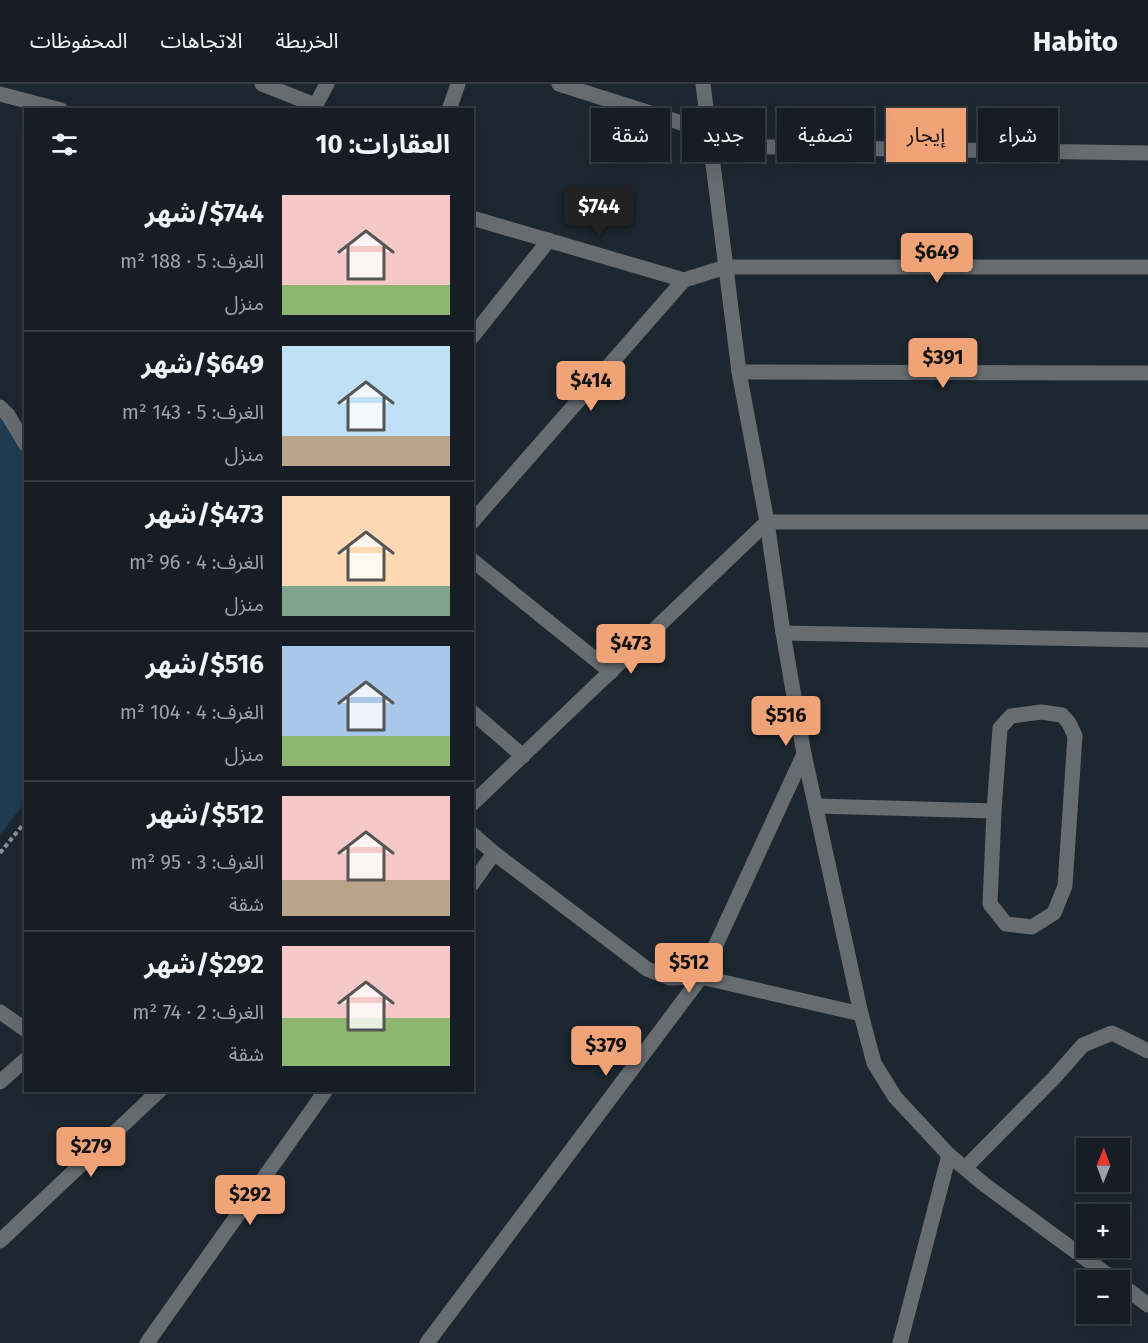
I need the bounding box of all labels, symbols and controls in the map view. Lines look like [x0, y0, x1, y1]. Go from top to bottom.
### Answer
text: Habito [1033, 25, 1118, 58]
text: المحفوظات [30, 28, 127, 54]
text: الاتجاهات [160, 28, 242, 54]
text: الخريطة [275, 28, 338, 54]
chip: شقة [591, 108, 670, 162]
chip: جديد [682, 108, 765, 162]
chip: تصفية [777, 108, 874, 162]
chip: إيجار [886, 108, 966, 162]
chip: شراء [978, 108, 1058, 162]
icon: filters [48, 128, 81, 161]
text: العقارات: 10 [315, 129, 450, 160]
pin: $744 [563, 187, 635, 238]
text: $744 [578, 194, 620, 218]
text: $744/شهر [145, 198, 264, 229]
icon: home [330, 219, 402, 291]
pin: $649 [901, 233, 973, 284]
text: $649 [915, 240, 959, 264]
text: الغرف: 5 · 188 m² [120, 249, 264, 273]
text: منزل [225, 291, 264, 315]
pin: $391 [907, 338, 979, 389]
text: $391 [922, 345, 964, 369]
text: $649/شهر [142, 349, 264, 380]
pin: $414 [555, 361, 627, 412]
text: $414 [570, 368, 612, 392]
icon: home [330, 370, 402, 442]
text: الغرف: 5 · 143 m² [122, 400, 264, 424]
text: منزل [225, 442, 264, 466]
text: $473/شهر [145, 499, 264, 530]
icon: home [330, 520, 402, 592]
text: الغرف: 4 · 96 m² [129, 550, 264, 574]
text: منزل [225, 592, 264, 616]
pin: $473 [595, 624, 667, 675]
text: $473 [610, 631, 652, 655]
text: $516/شهر [146, 649, 264, 680]
icon: home [330, 670, 402, 742]
pin: $516 [750, 696, 822, 747]
text: الغرف: 4 · 104 m² [120, 700, 264, 724]
text: $516 [765, 703, 807, 727]
text: منزل [225, 742, 264, 766]
text: $512/شهر [147, 799, 264, 830]
icon: home [330, 820, 402, 892]
text: الغرف: 3 · 95 m² [130, 850, 264, 874]
text: شقة [229, 892, 264, 916]
pin: $512 [653, 943, 725, 994]
text: $292/شهر [145, 949, 264, 980]
text: $512 [669, 950, 709, 974]
icon: home [330, 970, 402, 1042]
text: الغرف: 2 · 74 m² [132, 1000, 264, 1024]
pin: $379 [570, 1026, 642, 1077]
text: $379 [585, 1033, 627, 1057]
text: شقة [229, 1042, 264, 1066]
pin: $279 [55, 1127, 127, 1178]
text: $279 [70, 1134, 112, 1158]
north arrow [1076, 1138, 1130, 1192]
map controls [1076, 1138, 1130, 1324]
pin: $292 [214, 1175, 286, 1226]
text: $292 [229, 1182, 271, 1206]
button: + [1076, 1204, 1130, 1258]
button: − [1076, 1270, 1130, 1324]

